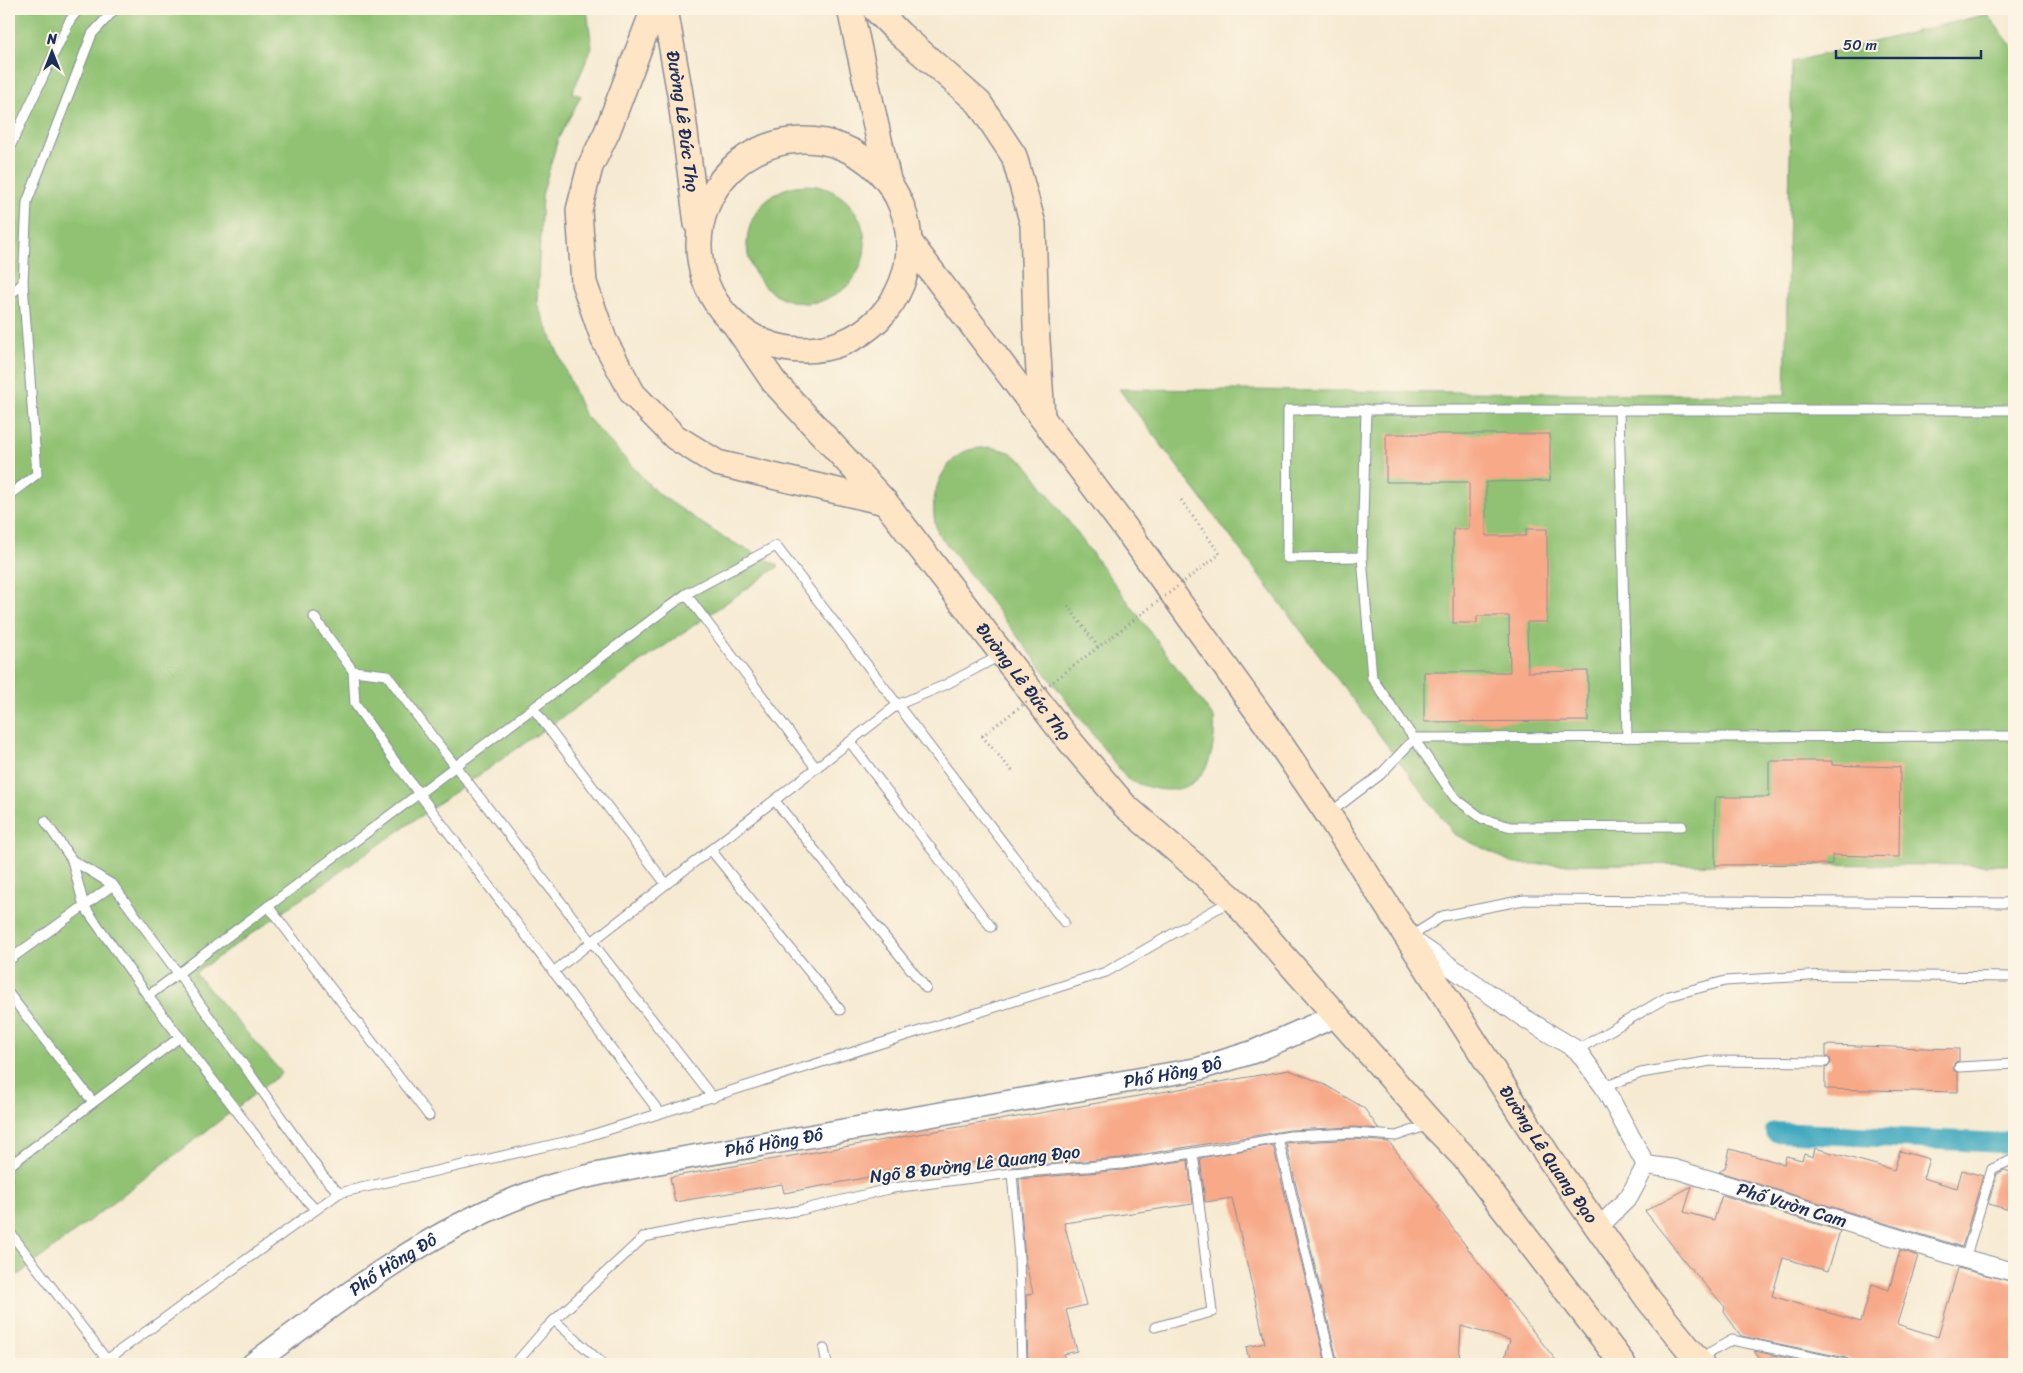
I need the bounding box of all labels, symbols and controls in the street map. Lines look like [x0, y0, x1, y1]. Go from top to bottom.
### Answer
text: N [46, 27, 57, 52]
north arrow [28, 28, 78, 78]
scale bar [1836, 28, 1980, 60]
text: 50 m [1843, 32, 1878, 58]
street label: Đường Lê Đức Thọ [657, 48, 709, 194]
street label: Đường Lê Đức Thọ [967, 615, 1079, 748]
street label: Phố Hồng Đô [1121, 1046, 1227, 1098]
street label: Đường Lê Quang Đạo [1490, 1079, 1607, 1230]
street label: Phố Hồng Đô [722, 1118, 826, 1167]
street label: Ngõ 8 Đường Lê Quang Đạo [868, 1135, 1082, 1193]
street label: Phố Vườn Cam [1733, 1173, 1851, 1237]
street label: Phố Hồng Đô [342, 1223, 444, 1305]

